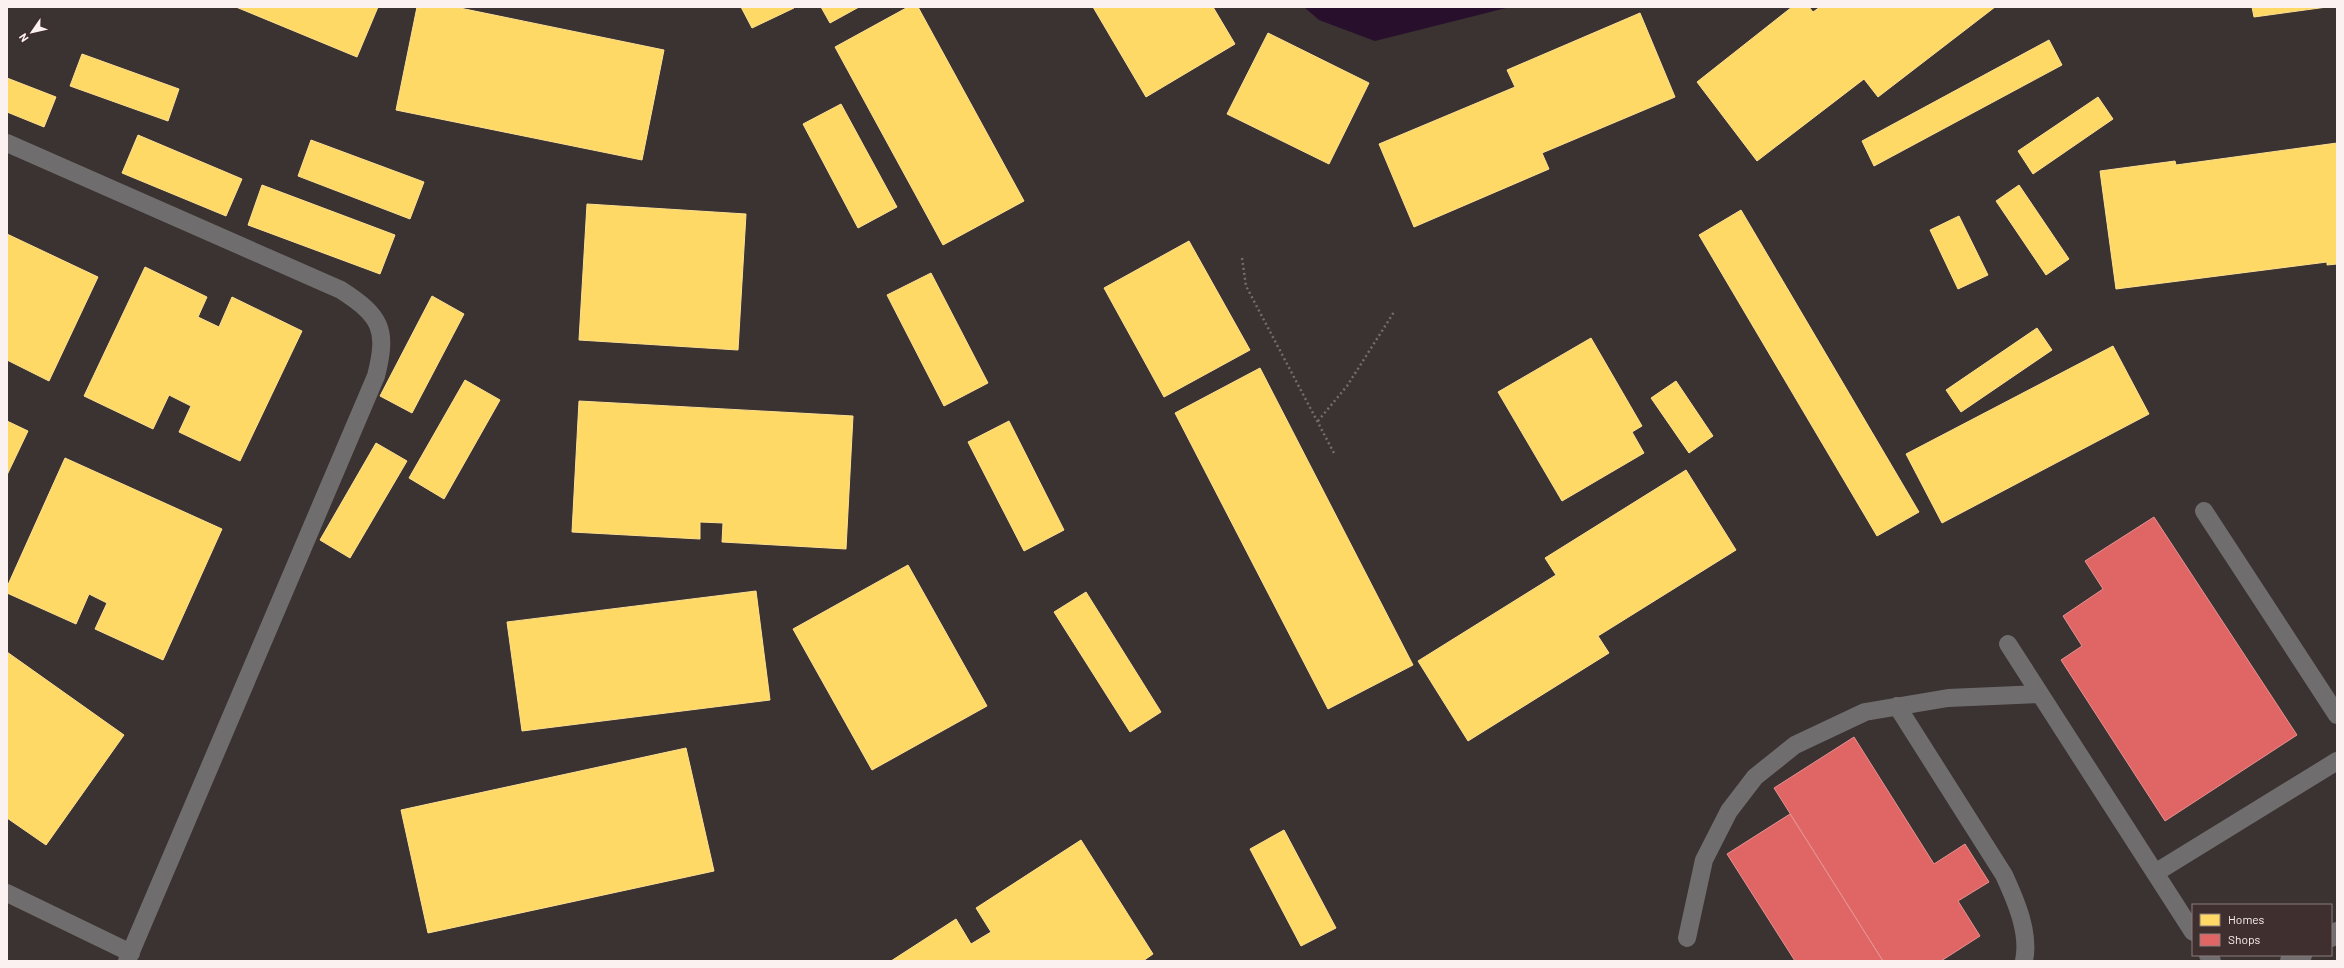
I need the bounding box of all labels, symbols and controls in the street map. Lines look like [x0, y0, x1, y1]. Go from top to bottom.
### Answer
north arrow [12, 12, 52, 52]
text: N [16, 31, 31, 45]
legend [2192, 904, 2332, 956]
text: Homes [2228, 912, 2265, 926]
text: Shops [2228, 932, 2261, 946]

